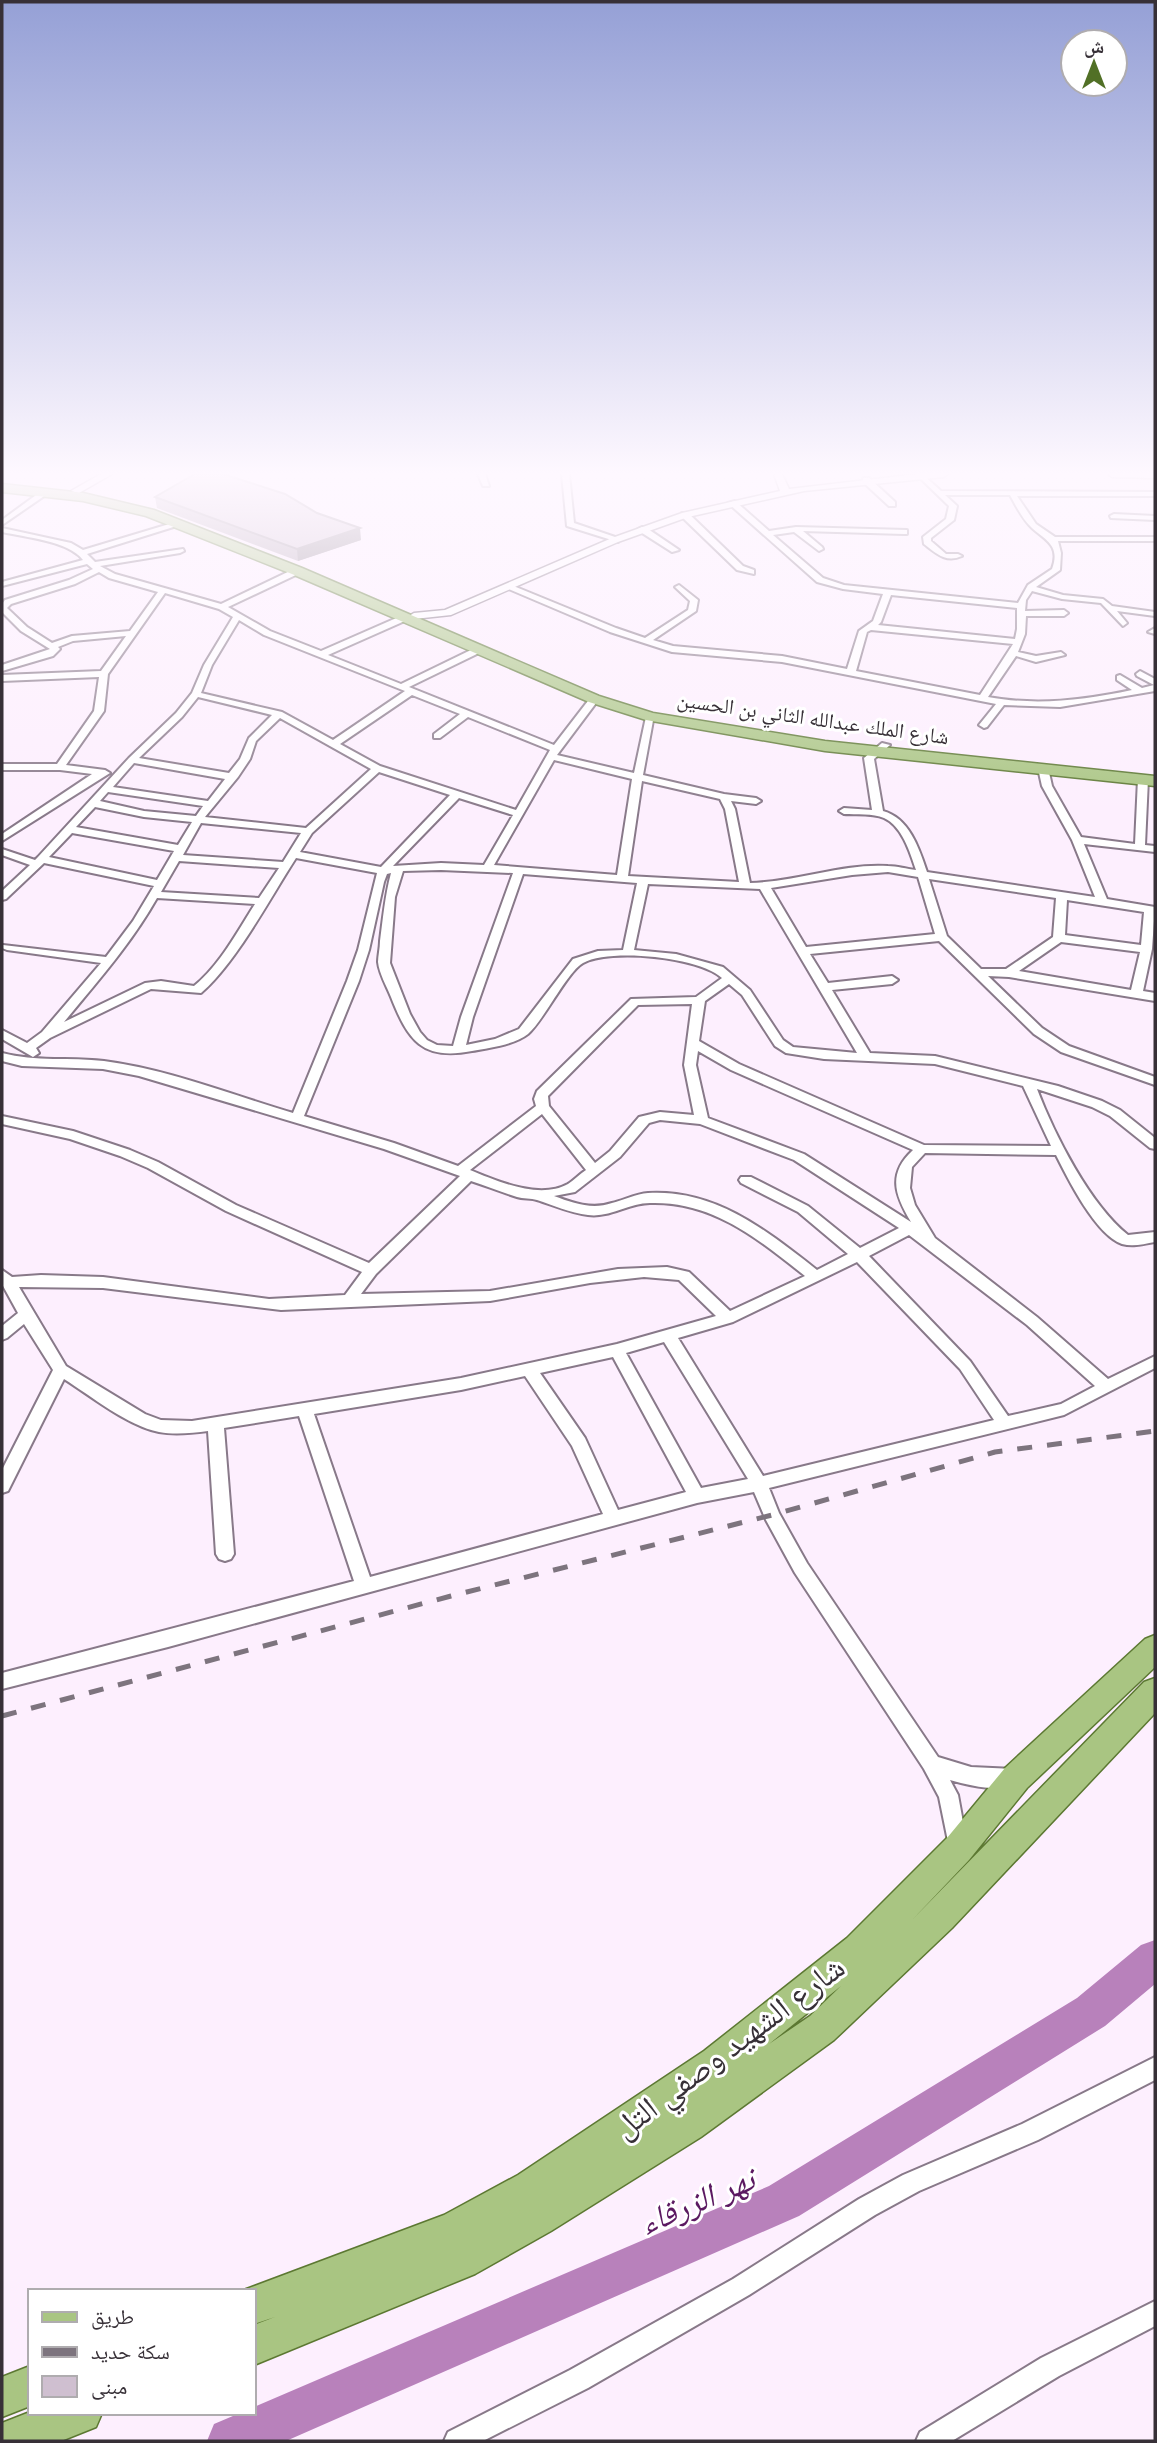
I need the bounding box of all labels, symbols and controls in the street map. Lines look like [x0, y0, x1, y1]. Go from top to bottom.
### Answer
north arrow [1059, 28, 1129, 98]
text: ش [1084, 34, 1104, 59]
street label: شارع الملك عبدالله الثاني بن الحسين [675, 686, 951, 754]
street label: شارع الشهيد وصفي التل [605, 1947, 856, 2151]
water label: نهر الزرقاء [633, 2156, 766, 2244]
legend [28, 2289, 256, 2415]
text: طريق [91, 2303, 134, 2330]
text: سكة حديد [91, 2338, 170, 2365]
text: مبنى [91, 2373, 127, 2400]

